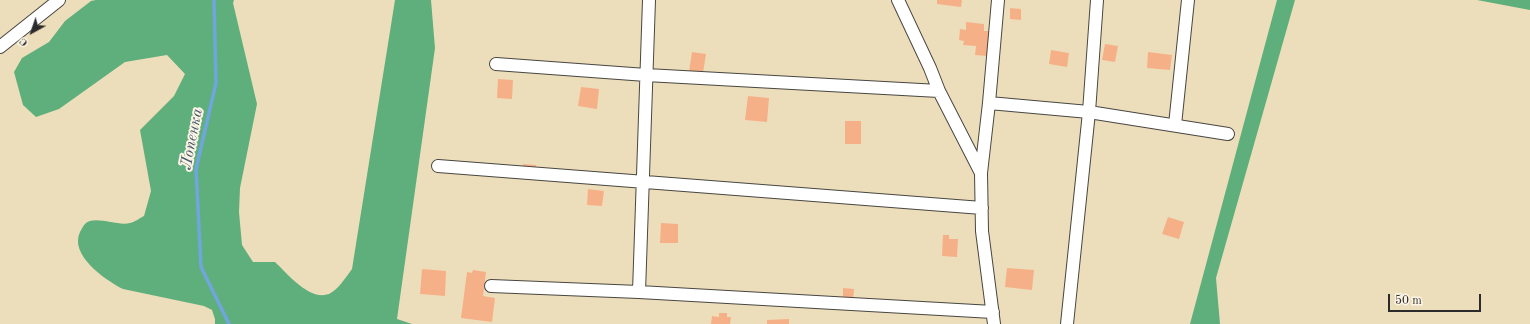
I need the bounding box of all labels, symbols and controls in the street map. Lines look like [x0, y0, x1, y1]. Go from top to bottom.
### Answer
north arrow [12, 12, 52, 52]
text: С [18, 35, 30, 48]
water label: Лопенка [177, 107, 207, 171]
scale bar [1390, 286, 1483, 312]
text: 50 m [1395, 295, 1422, 307]

